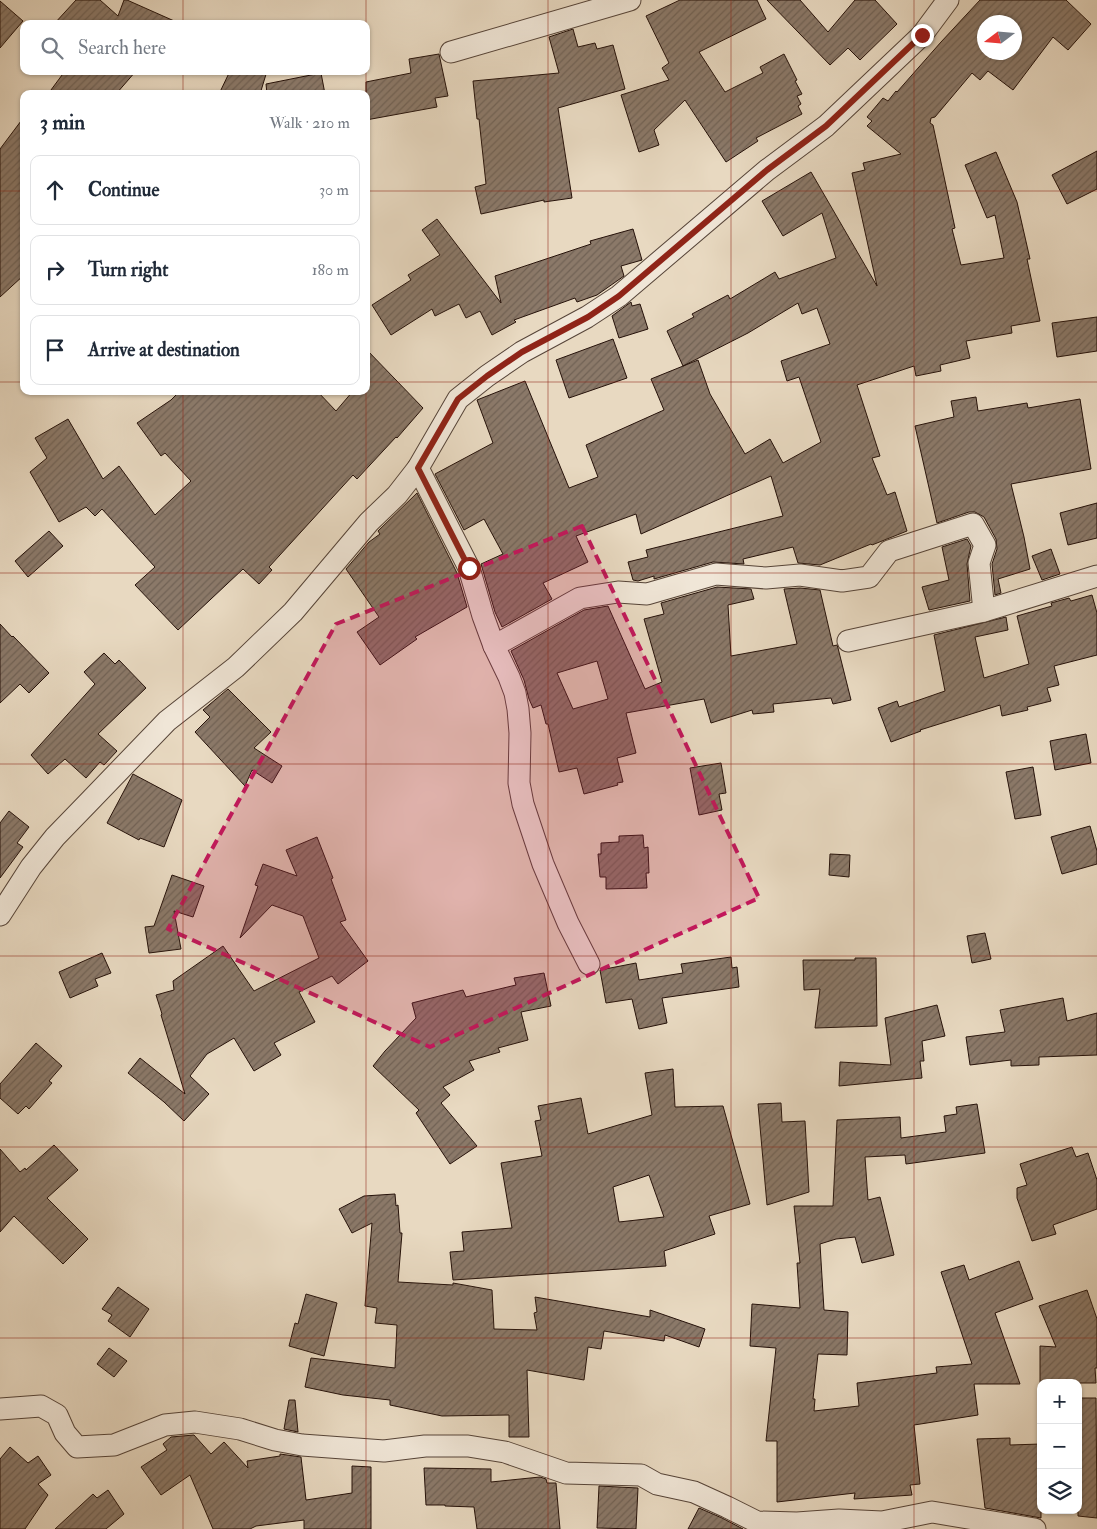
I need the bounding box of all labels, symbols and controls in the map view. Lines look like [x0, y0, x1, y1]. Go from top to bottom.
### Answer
north arrow [977, 15, 1022, 60]
search box [20, 20, 370, 75]
route end [911, 24, 934, 47]
icon: search [38, 34, 66, 62]
text: Search here [78, 36, 166, 60]
text: 3 min [40, 109, 85, 136]
text: Walk · 210 m [269, 113, 350, 133]
icon: ahead [41, 176, 69, 204]
text: Continue [88, 178, 159, 202]
text: 30 m [319, 180, 349, 200]
icon: right [41, 256, 69, 284]
text: Turn right [88, 258, 168, 282]
text: 180 m [312, 260, 349, 280]
icon: arrive [41, 336, 69, 364]
text: Arrive at destination [88, 338, 240, 362]
route start [458, 557, 481, 580]
map controls [1037, 1379, 1082, 1514]
button: + [1037, 1379, 1082, 1424]
button: − [1037, 1424, 1082, 1469]
button: layers [1037, 1469, 1082, 1514]

